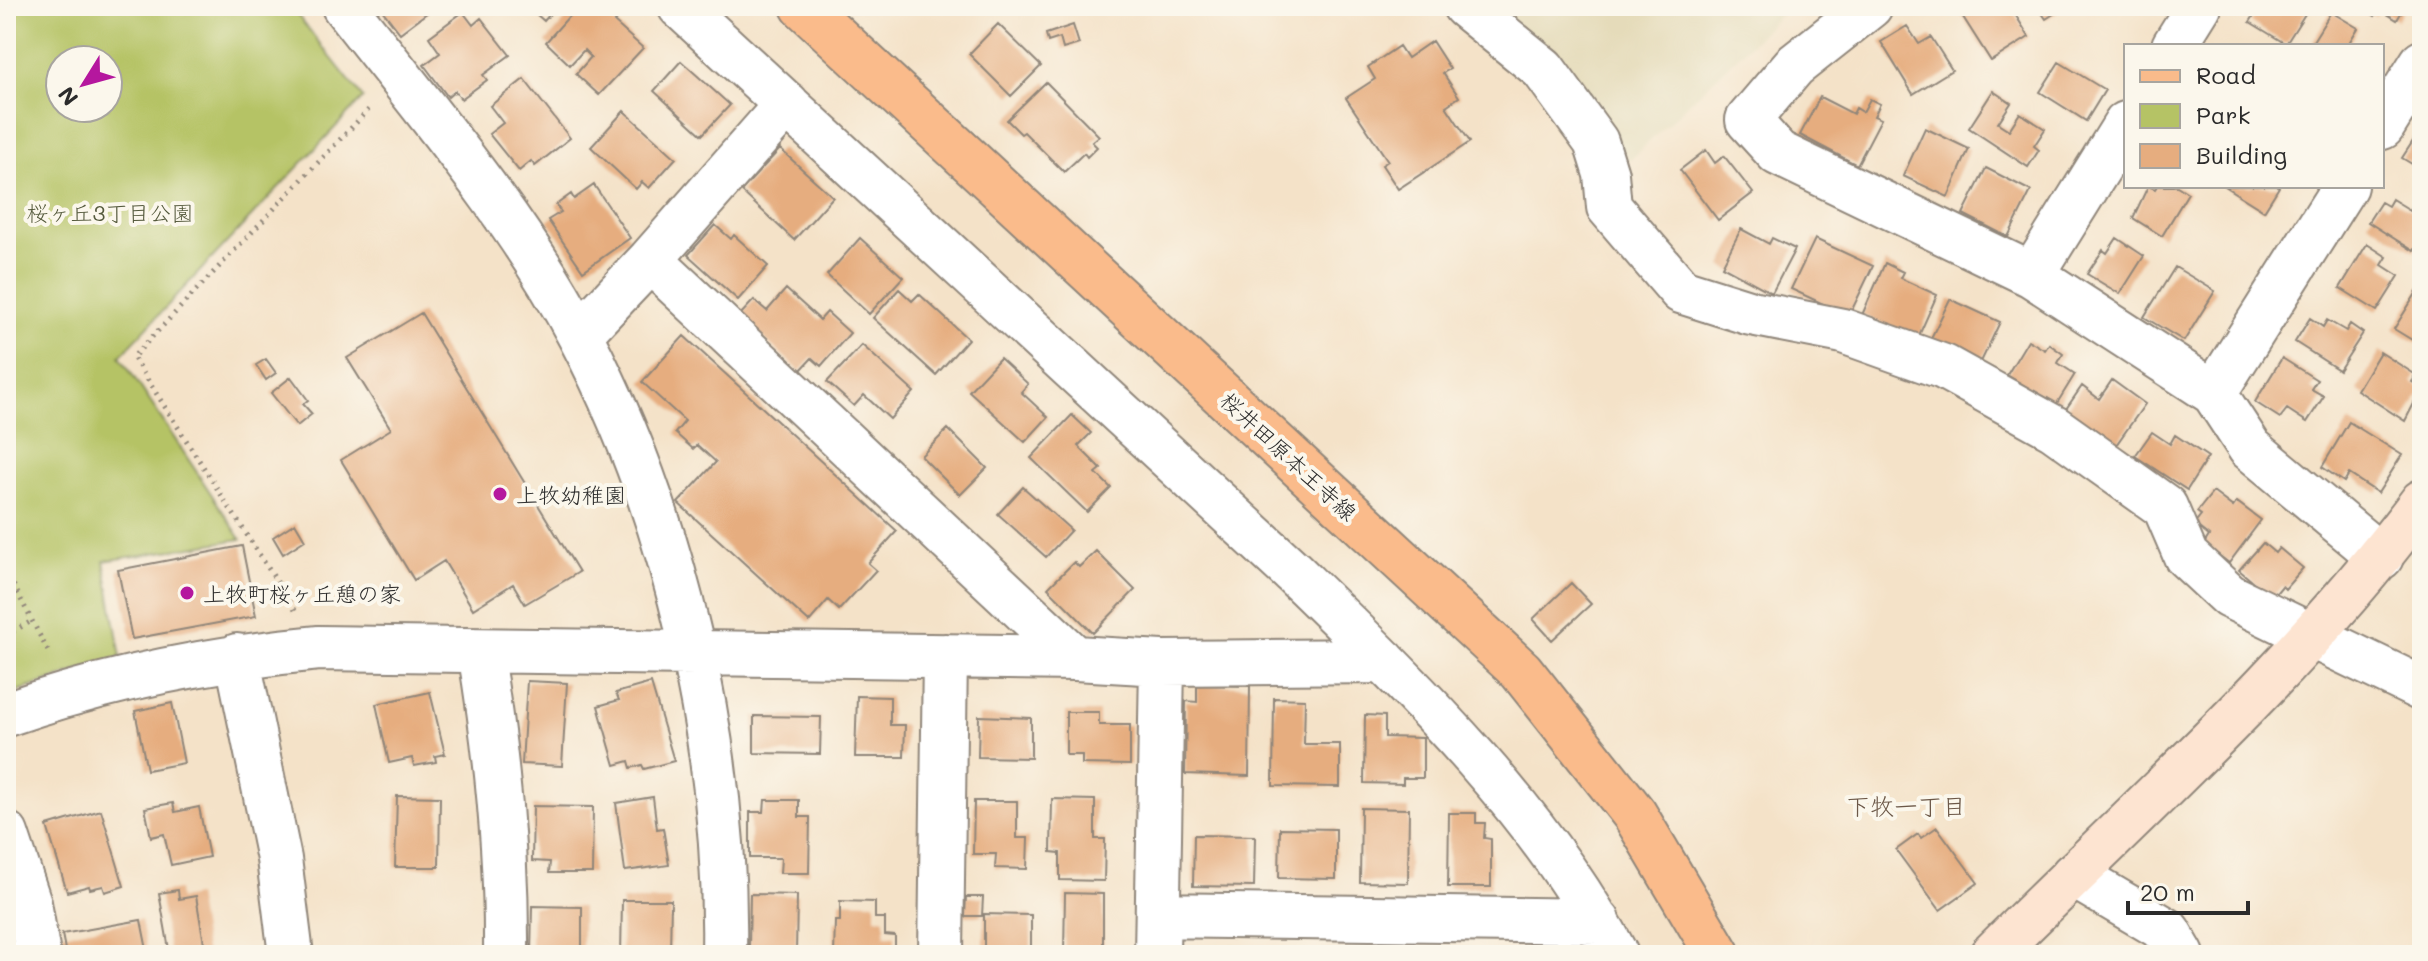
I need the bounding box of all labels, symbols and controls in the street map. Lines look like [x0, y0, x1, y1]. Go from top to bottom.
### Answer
north arrow [44, 44, 124, 124]
legend [2124, 44, 2384, 188]
text: Road [2196, 59, 2256, 90]
text: N [51, 81, 84, 112]
text: Park [2196, 99, 2250, 130]
text: Building [2196, 139, 2287, 170]
park label: 桜ヶ丘3丁目公園 [27, 198, 193, 227]
street label: 桜井田原本王寺線 [1215, 385, 1363, 527]
place label: 上牧幼稚園 [516, 480, 626, 509]
marker: 上牧幼稚園 [491, 485, 509, 503]
place label: 上牧町桜ヶ丘憩の家 [203, 579, 401, 608]
marker: 上牧町桜ヶ丘憩の家 [178, 584, 196, 602]
district label: 下牧一丁目 [1846, 790, 1966, 821]
scale bar [2128, 865, 2248, 915]
text: 20 m [2140, 876, 2195, 907]

